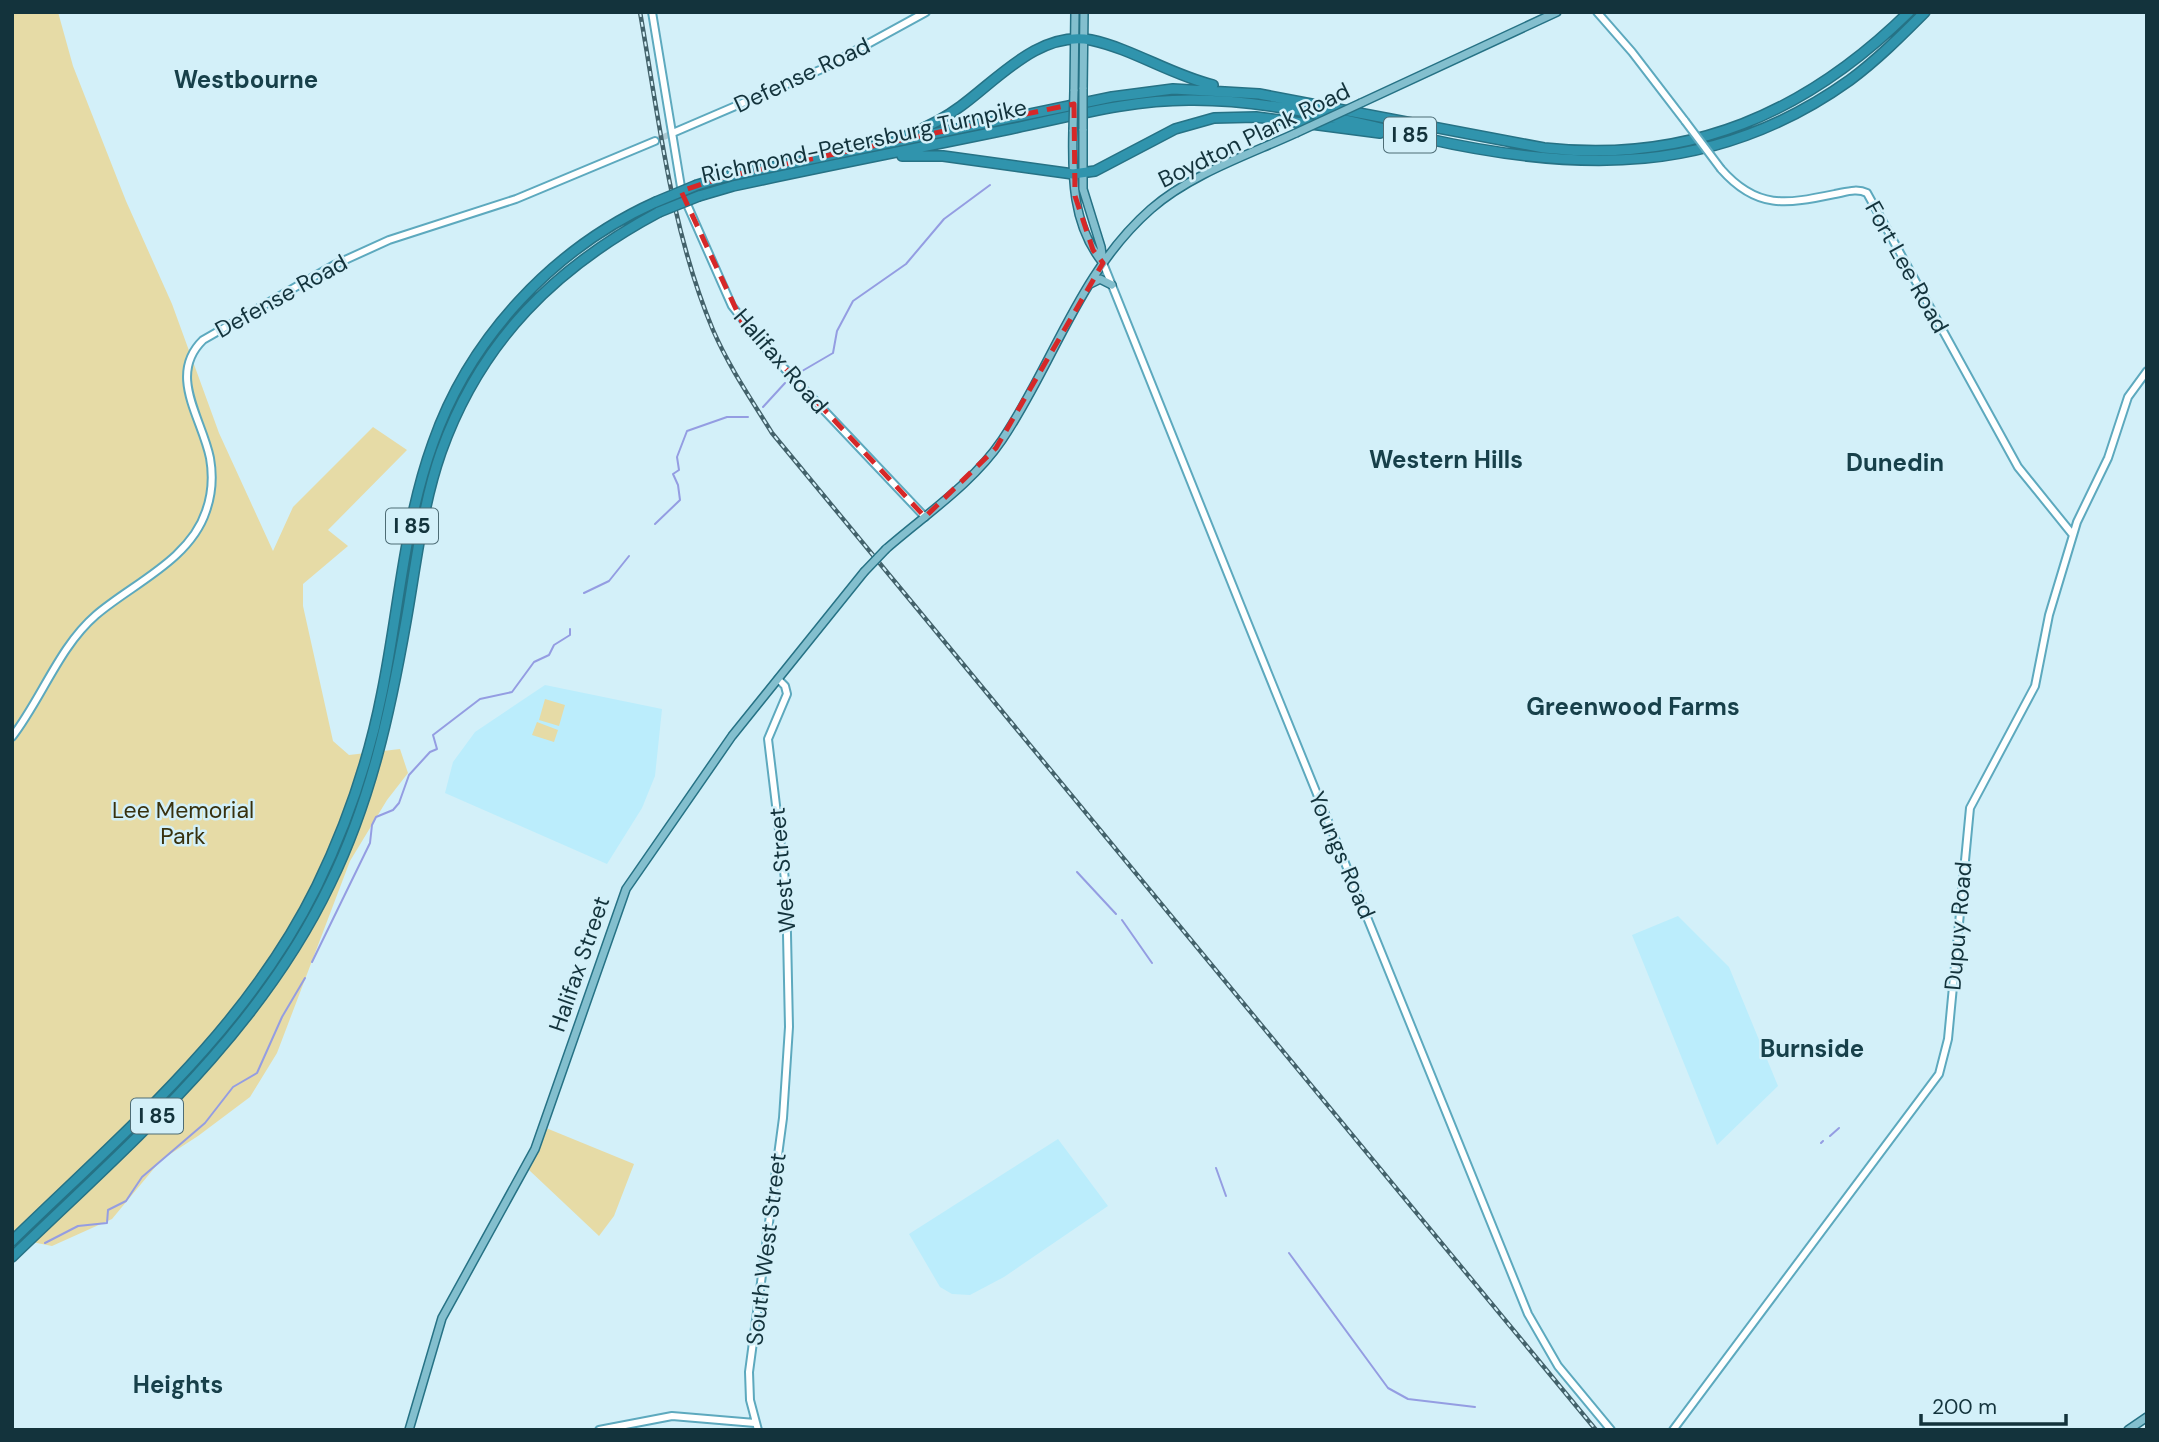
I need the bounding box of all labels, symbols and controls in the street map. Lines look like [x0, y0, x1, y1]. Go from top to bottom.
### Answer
street label: Defense Road [729, 30, 875, 120]
district label: Westbourne [174, 64, 318, 95]
street label: Boydton Plank Road [1153, 76, 1355, 194]
street label: Richmond-Petersburg Turnpike [698, 92, 1030, 190]
road number: I 85 [1384, 118, 1436, 152]
street label: Fort Lee Road [1858, 196, 1956, 338]
street label: Defense Road [210, 247, 352, 345]
street label: Halifax Road [727, 302, 835, 420]
district label: Western Hills [1369, 444, 1523, 475]
district label: Dunedin [1846, 447, 1944, 478]
road number: I 85 [386, 508, 438, 544]
district label: Greenwood Farms [1526, 691, 1740, 722]
street label: Youngs Road [1302, 787, 1382, 923]
park label: Lee Memorial Park [112, 795, 254, 851]
street label: West Street [762, 806, 802, 934]
street label: Dupuy Road [1937, 860, 1979, 992]
street label: Halifax Street [542, 892, 616, 1036]
district label: Burnside [1760, 1033, 1864, 1064]
road number: I 85 [131, 1098, 183, 1134]
street label: South West Street [739, 1151, 793, 1347]
district label: Heights [133, 1369, 223, 1400]
scale bar [1921, 1382, 2066, 1426]
text: 200 m [1932, 1393, 1997, 1421]

